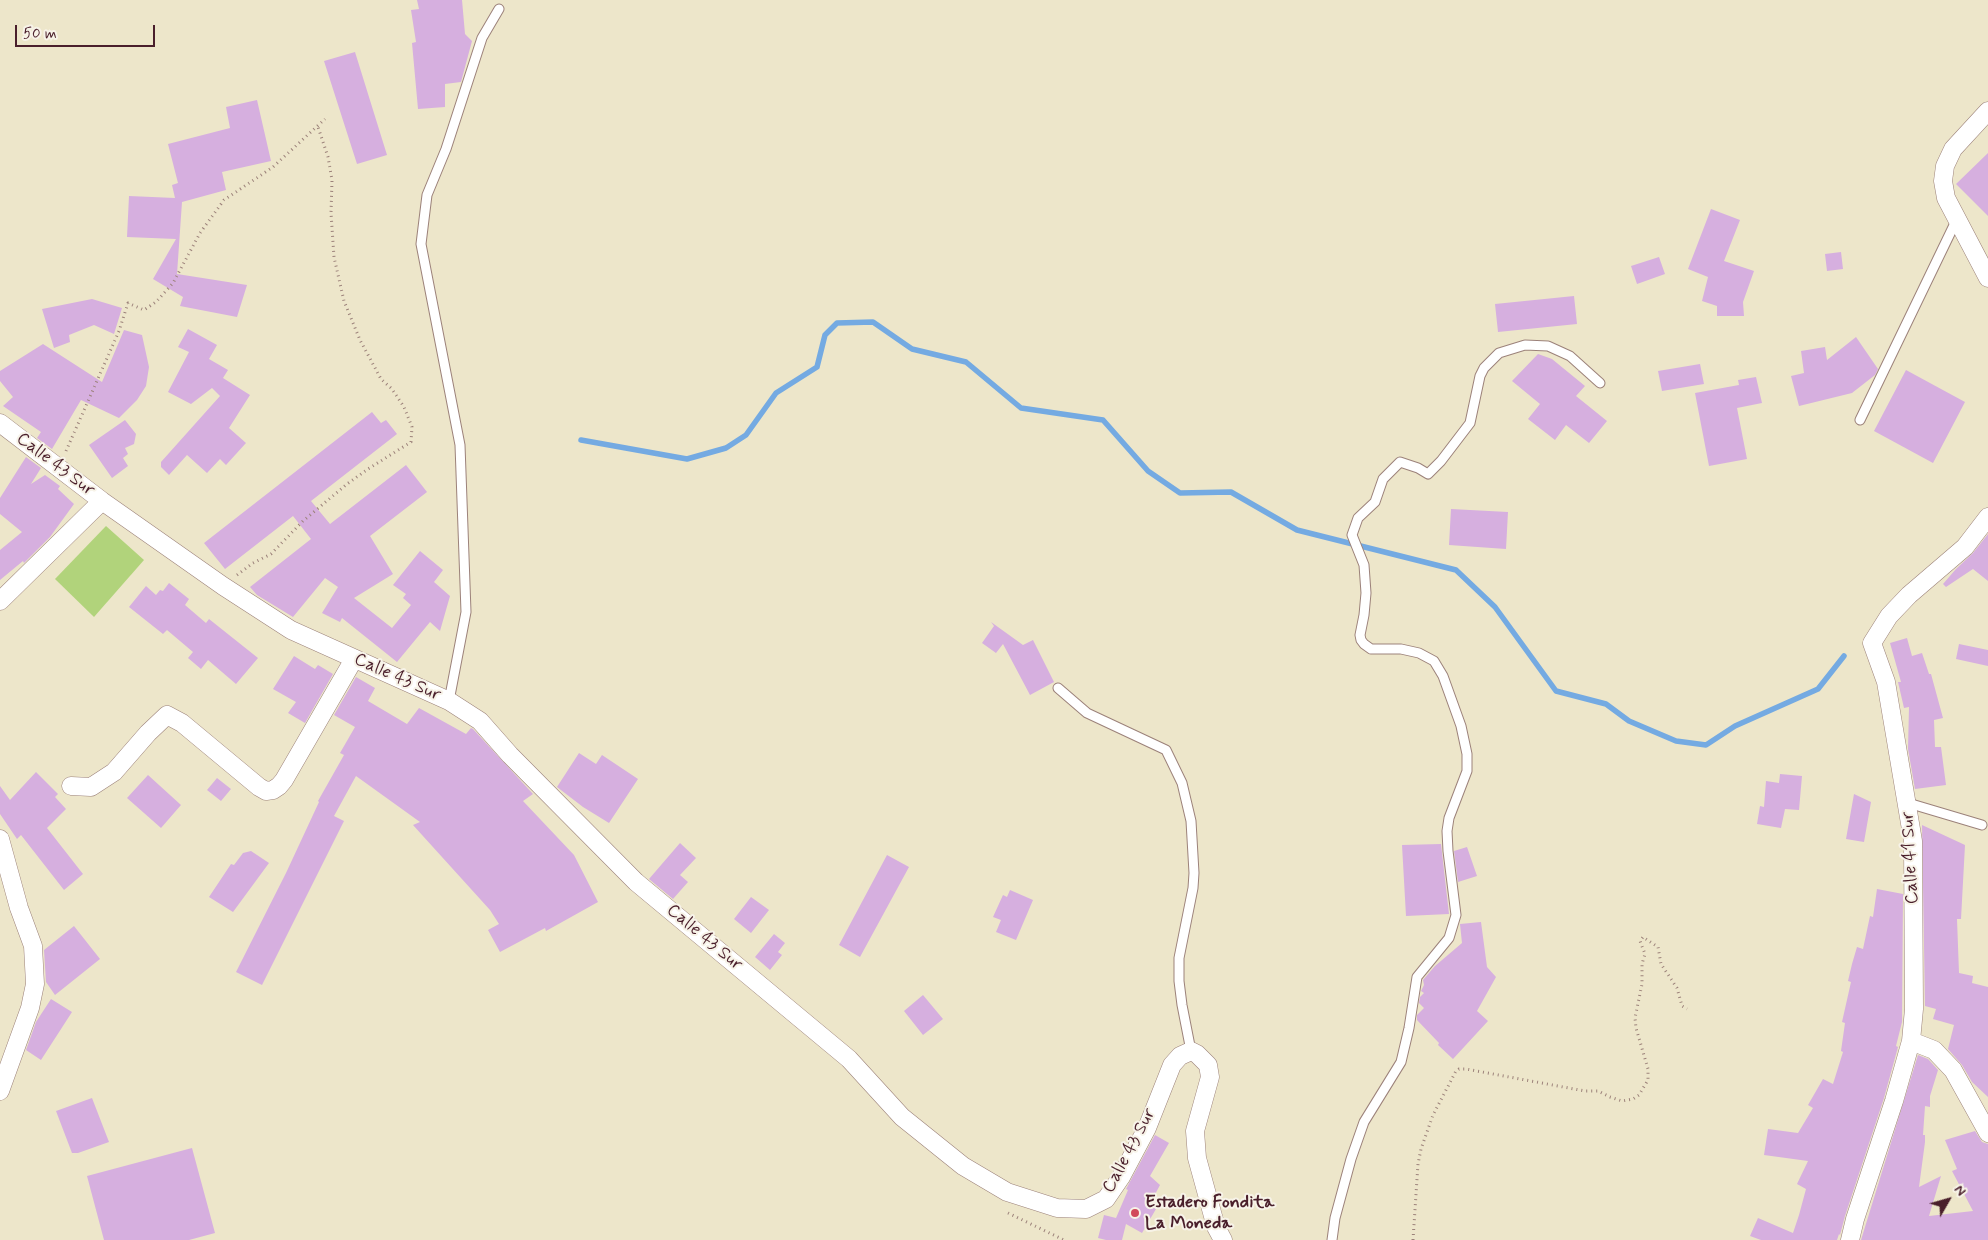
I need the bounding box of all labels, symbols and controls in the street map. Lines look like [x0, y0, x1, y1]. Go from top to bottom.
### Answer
scale bar [18, 15, 158, 47]
text: 50 m [23, 24, 57, 44]
street label: Calle 43 Sur [12, 429, 98, 501]
street label: Calle 43 Sur [350, 649, 444, 707]
street label: Calle 41 Sur [1898, 811, 1924, 905]
street label: Calle 43 Sur [662, 900, 746, 976]
street label: Calle 43 Sur [1099, 1105, 1161, 1197]
north arrow [1923, 1175, 1973, 1225]
text: N [1950, 1182, 1970, 1200]
place label: Estadero Fondita La Moneda [1145, 1192, 1274, 1234]
marker: Estadero Fondita La Moneda [1129, 1207, 1141, 1219]

